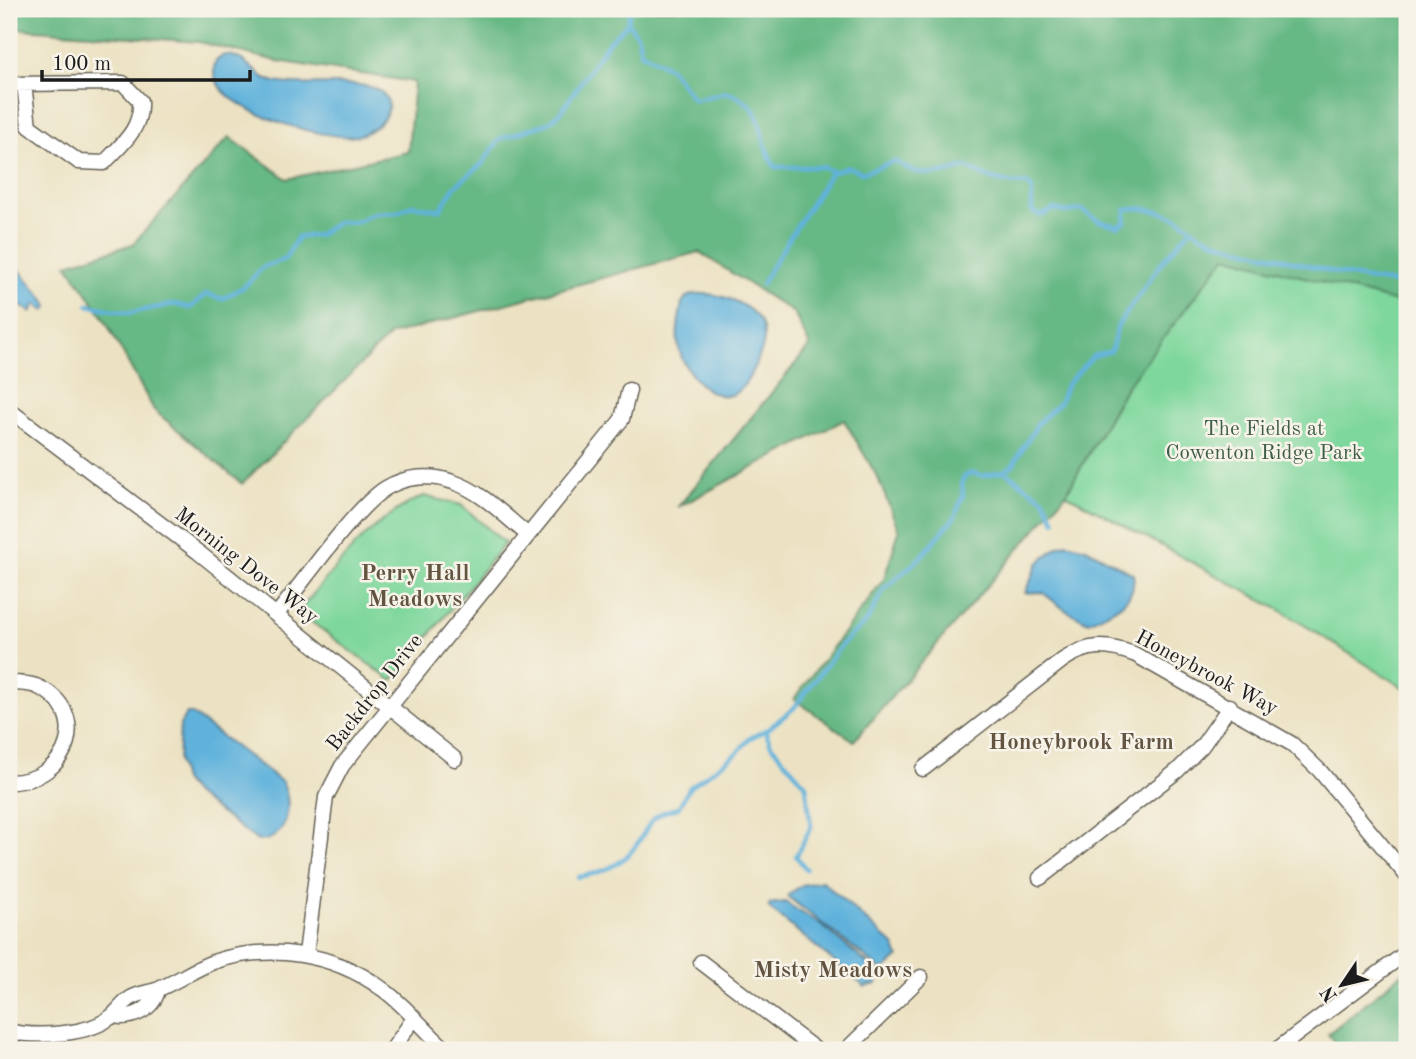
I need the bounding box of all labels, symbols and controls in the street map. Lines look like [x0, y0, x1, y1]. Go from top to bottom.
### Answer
scale bar [42, 38, 250, 82]
text: 100 m [52, 54, 111, 75]
park label: The Fields at Cowenton Ridge Park [1165, 419, 1363, 464]
street label: Morning Dove Way [170, 504, 322, 629]
district label: Perry Hall Meadows [360, 562, 470, 611]
street label: Honeybrook Way [1132, 627, 1281, 720]
street label: Backdrop Drive [323, 630, 427, 755]
district label: Honeybrook Farm [988, 731, 1174, 754]
north arrow [1308, 950, 1378, 1020]
district label: Misty Meadows [754, 959, 912, 982]
text: N [1318, 982, 1342, 1005]

